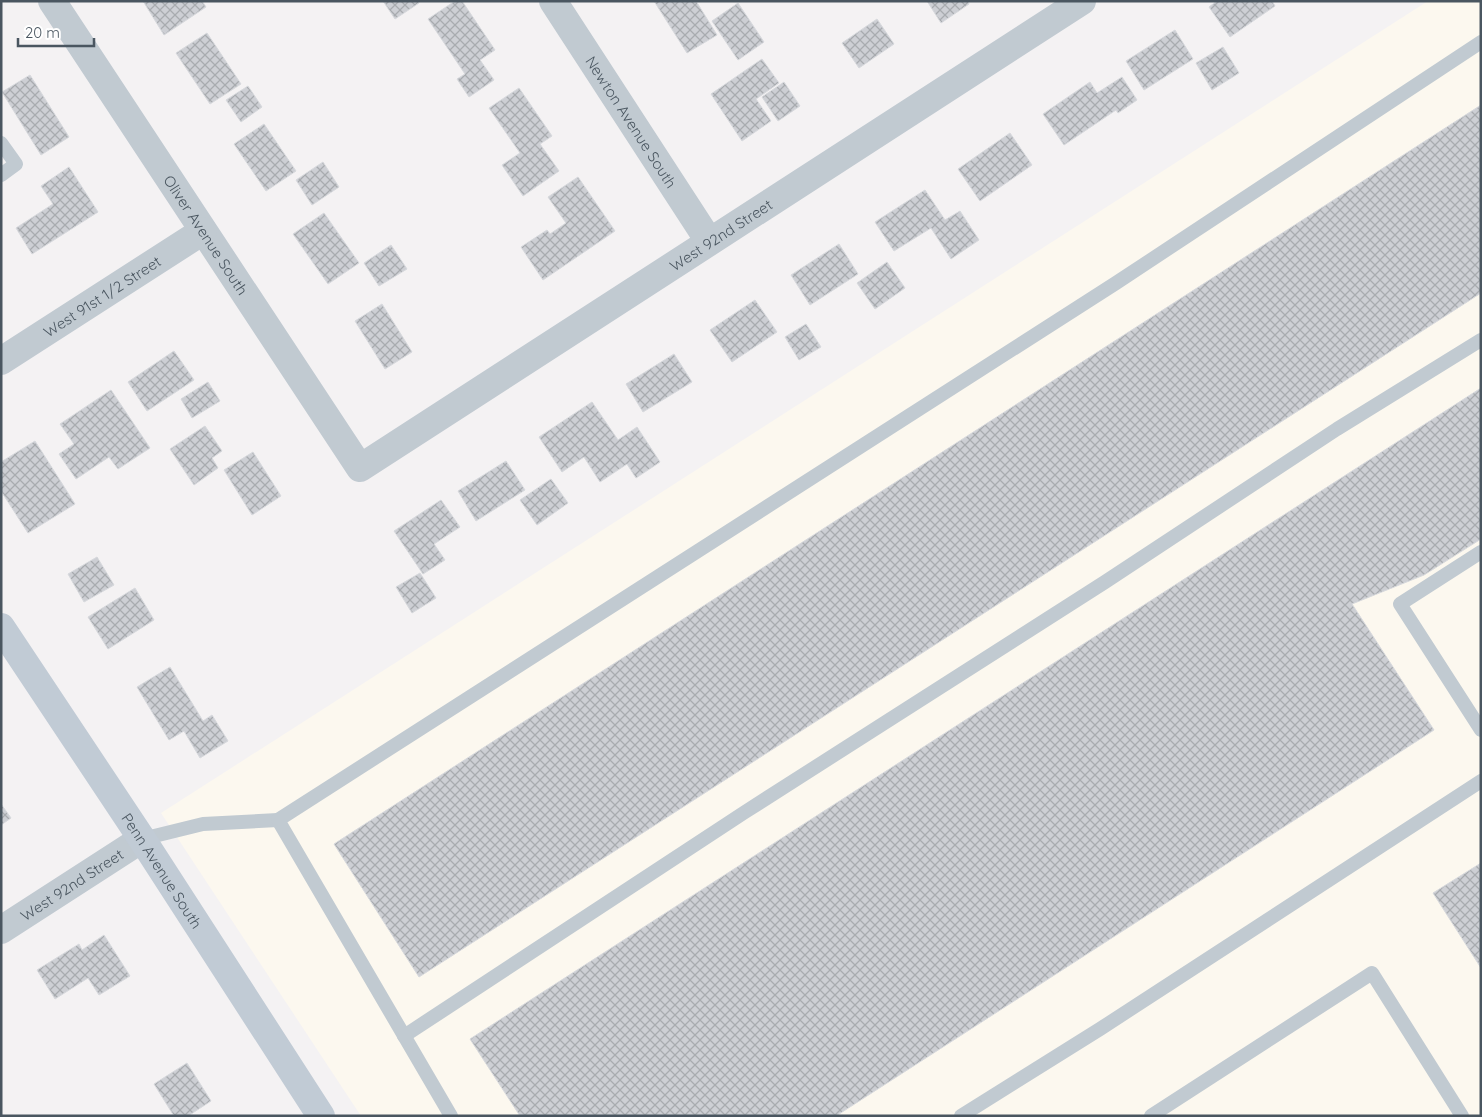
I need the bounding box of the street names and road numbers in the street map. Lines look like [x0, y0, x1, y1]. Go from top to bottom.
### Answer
street label: Newton Avenue South [582, 52, 681, 191]
street label: Oliver Avenue South [160, 171, 253, 298]
street label: West 92nd Street [666, 195, 776, 275]
street label: West 91st 1/2 Street [40, 251, 164, 341]
street label: Penn Avenue South [118, 809, 207, 932]
street label: West 92nd Street [17, 844, 127, 925]

